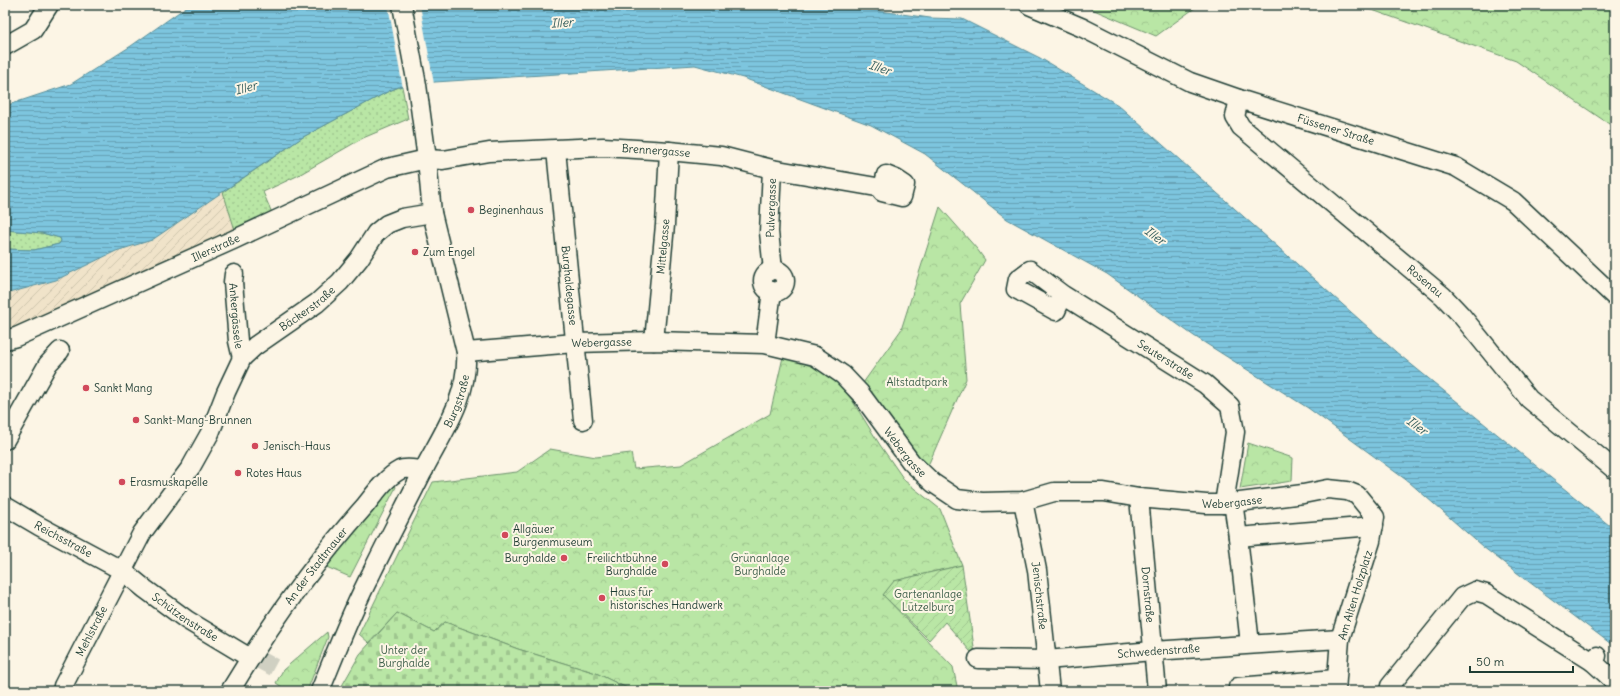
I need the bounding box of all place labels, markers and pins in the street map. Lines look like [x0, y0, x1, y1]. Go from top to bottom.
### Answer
place label: Beginenhaus [479, 203, 543, 217]
marker: Beginenhaus [466, 205, 476, 215]
place label: Zum Engel [423, 245, 475, 259]
marker: Zum Engel [410, 247, 420, 257]
place label: Sankt Mang [94, 381, 152, 395]
marker: Sankt Mang [81, 383, 91, 393]
place label: Sankt-Mang-Brunnen [144, 413, 252, 427]
marker: Sankt-Mang-Brunnen [131, 415, 141, 425]
place label: Jenisch-Haus [263, 439, 330, 453]
marker: Jenisch-Haus [250, 441, 260, 451]
place label: Rotes Haus [246, 466, 302, 480]
marker: Rotes Haus [233, 468, 243, 478]
place label: Erasmuskapelle [130, 475, 208, 489]
marker: Erasmuskapelle [117, 477, 127, 487]
place label: Allgäuer Burgenmuseum [513, 522, 593, 549]
marker: Allgäuer Burgenmuseum [500, 530, 510, 540]
place label: Burghalde [504, 551, 556, 565]
place label: Freilichtbühne Burghalde [587, 551, 657, 578]
marker: Burghalde [559, 553, 569, 563]
marker: Freilichtbühne Burghalde [660, 559, 670, 569]
place label: Haus für historisches Handwerk [610, 585, 723, 612]
marker: Haus für historisches Handwerk [597, 593, 607, 603]

